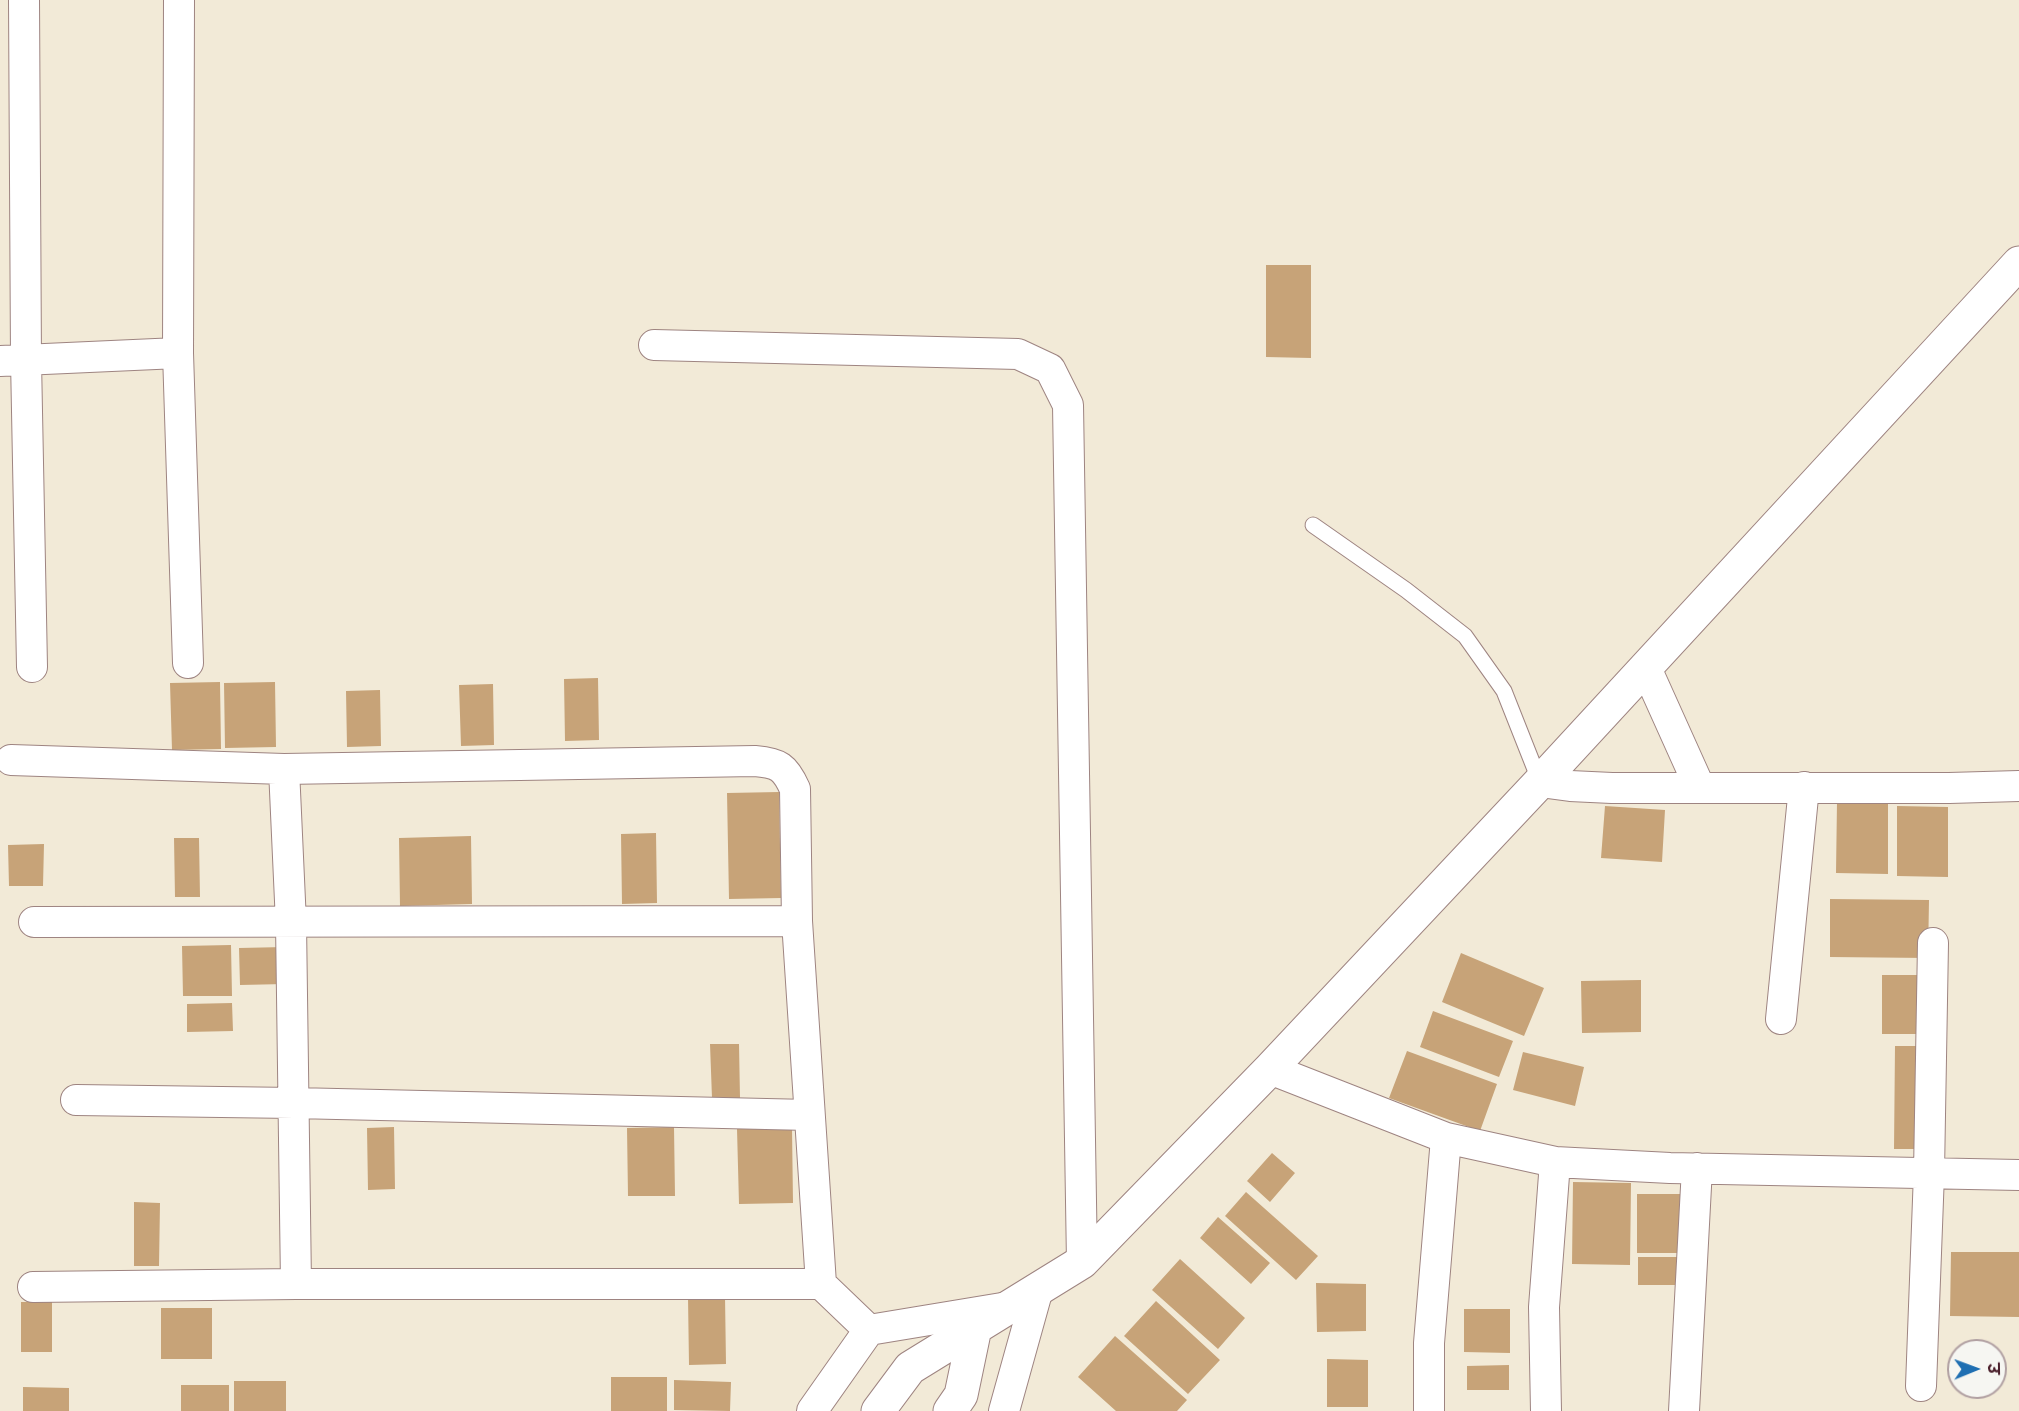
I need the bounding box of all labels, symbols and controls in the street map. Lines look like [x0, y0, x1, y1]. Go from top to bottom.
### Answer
north arrow [1947, 1339, 2007, 1399]
text: उ [1983, 1363, 2003, 1374]

